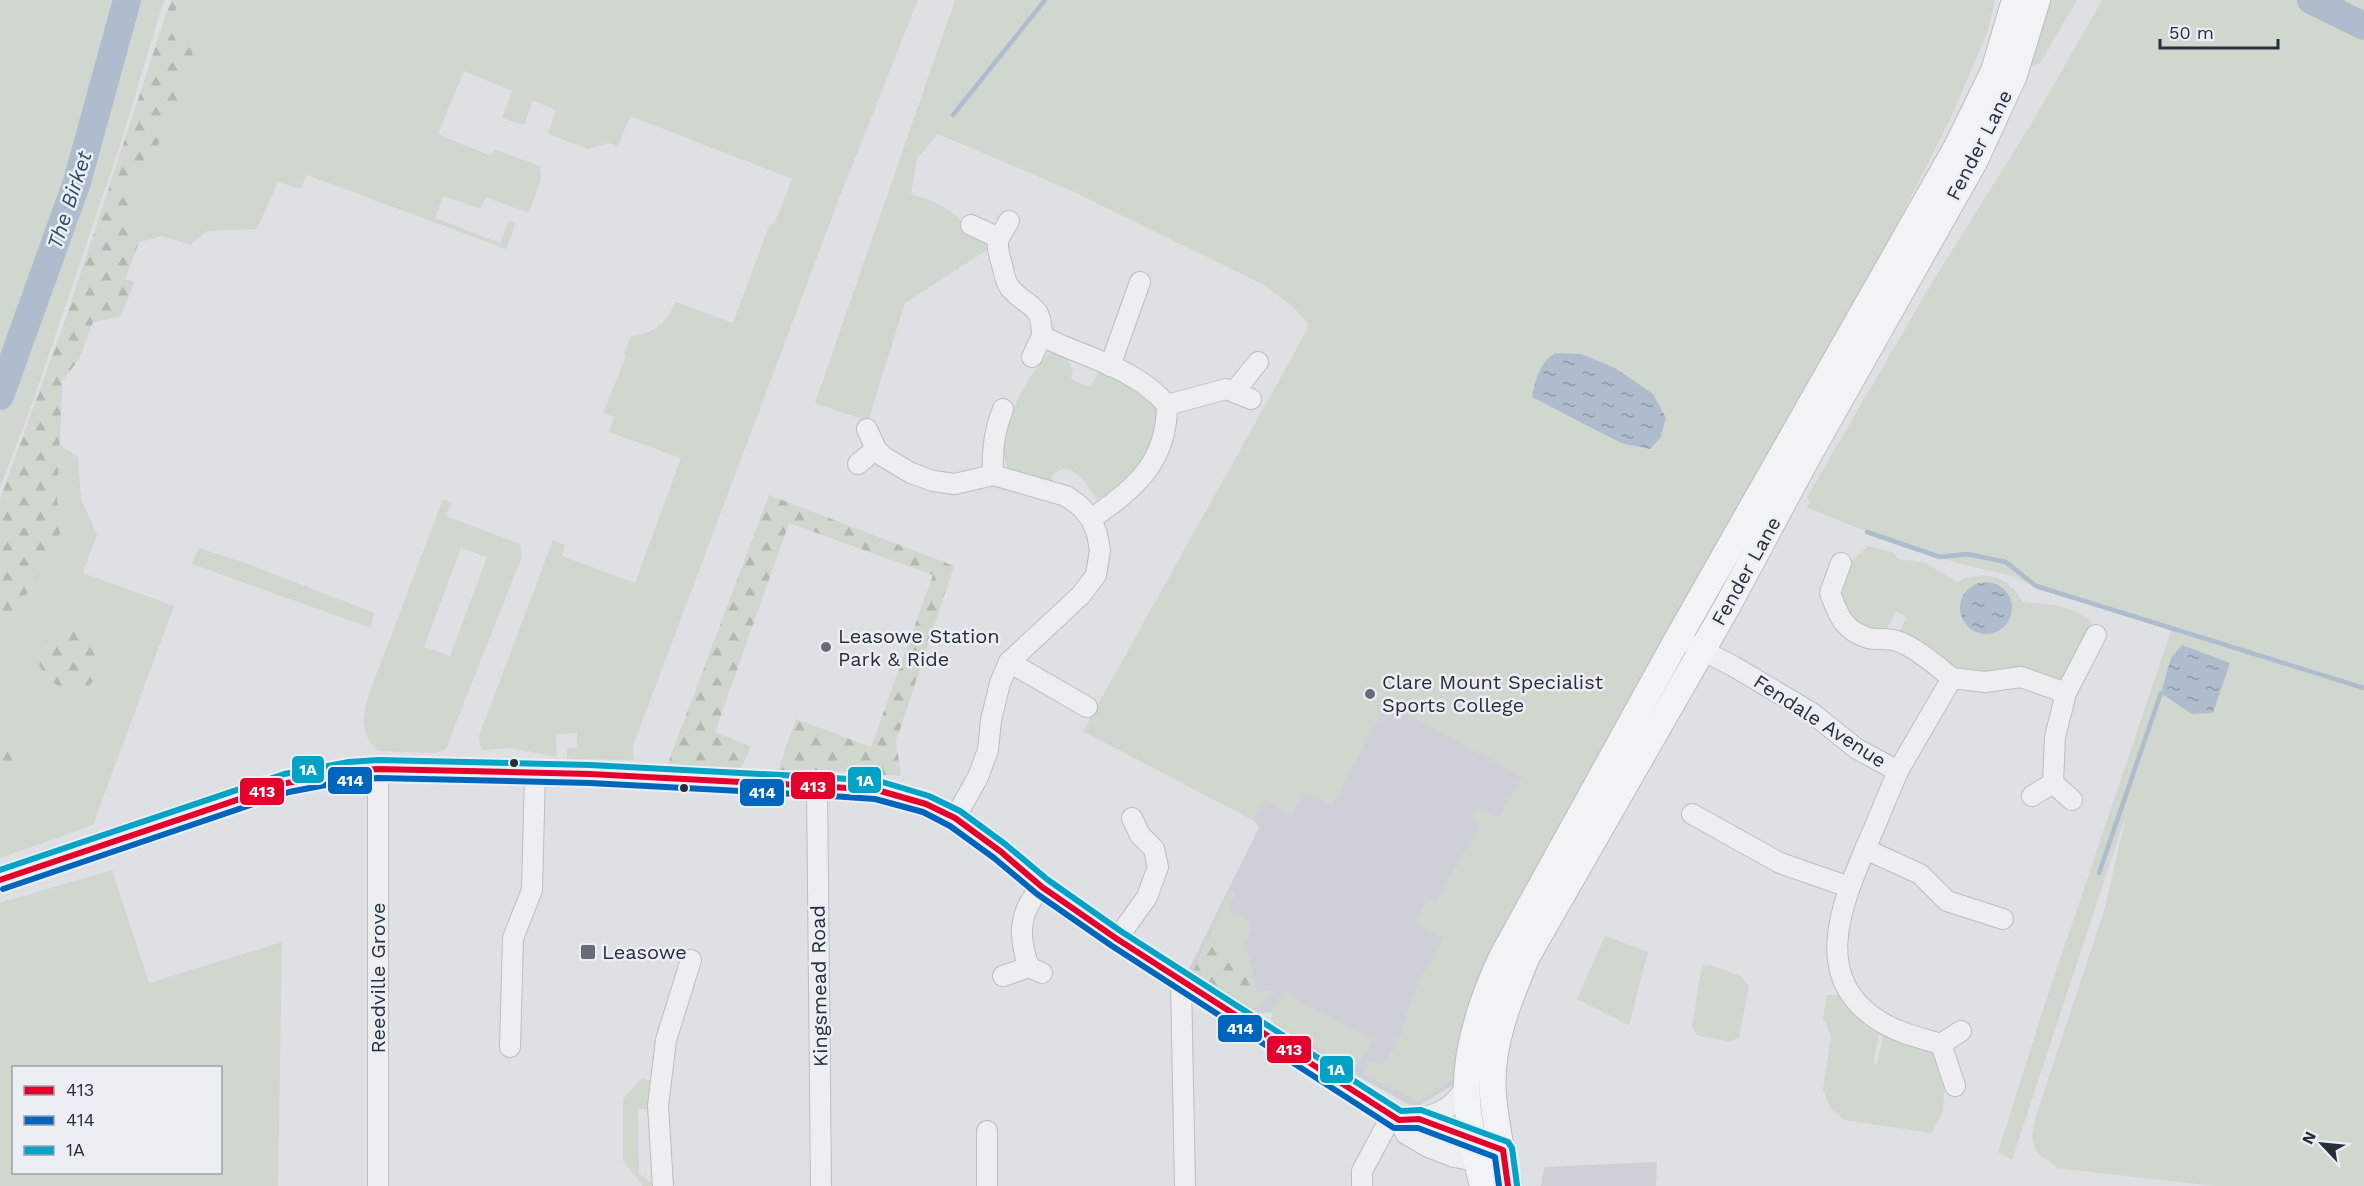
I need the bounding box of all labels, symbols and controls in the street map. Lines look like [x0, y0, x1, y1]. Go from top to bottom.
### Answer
scale bar [2160, 12, 2278, 50]
text: 50 m [2169, 22, 2214, 43]
street label: Fender Lane [1941, 86, 2017, 204]
water label: The Birket [41, 147, 97, 252]
street label: Fender Lane [1706, 512, 1786, 630]
place label: Leasowe Station Park & Ride [838, 624, 1000, 671]
marker: Leasowe Station Park & Ride [819, 640, 833, 654]
street label: Fendale Avenue [1749, 669, 1891, 773]
place label: Clare Mount Specialist Sports College [1382, 670, 1604, 717]
marker: Clare Mount Specialist Sports College [1363, 687, 1377, 701]
line badge: 1A [291, 755, 325, 784]
unlabelled marker [508, 757, 520, 769]
text: 1A [299, 760, 317, 779]
line badge: 414 [327, 766, 373, 795]
line badge: 1A [847, 766, 882, 794]
text: 414 [336, 771, 364, 790]
line badge: 413 [790, 771, 836, 800]
text: 1A [856, 771, 874, 790]
line badge: 413 [239, 777, 285, 806]
text: 413 [800, 777, 826, 796]
line badge: 414 [739, 778, 785, 807]
text: 413 [249, 782, 275, 801]
unlabelled marker [678, 782, 690, 794]
text: 414 [748, 783, 776, 802]
street label: Reedville Grove [366, 902, 390, 1054]
street label: Kingsmead Road [806, 905, 832, 1067]
place label: Leasowe [602, 940, 687, 964]
marker: Leasowe [579, 943, 597, 961]
line badge: 414 [1217, 1014, 1263, 1043]
text: 414 [1226, 1019, 1254, 1038]
line badge: 413 [1266, 1035, 1312, 1064]
text: 413 [1276, 1040, 1302, 1059]
line badge: 1A [1319, 1055, 1354, 1084]
text: 1A [1327, 1060, 1345, 1079]
legend [12, 1066, 222, 1174]
text: 413 [66, 1079, 94, 1100]
text: 414 [66, 1109, 95, 1130]
north arrow [2292, 1114, 2352, 1174]
text: N [2298, 1128, 2320, 1147]
text: 1A [66, 1139, 85, 1160]

